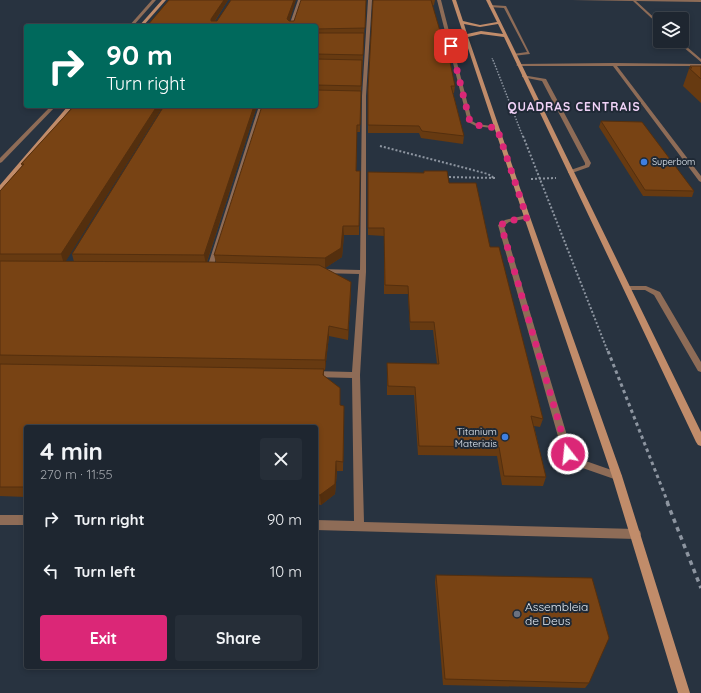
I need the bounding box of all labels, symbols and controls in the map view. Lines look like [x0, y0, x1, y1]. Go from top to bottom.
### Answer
map controls [653, 12, 689, 48]
button: layers [653, 12, 689, 48]
pin [434, 29, 468, 63]
icon: arrive [440, 35, 462, 57]
text: 90 m [106, 37, 173, 72]
icon: right [40, 40, 92, 92]
text: Turn right [106, 72, 186, 95]
district label: QUADRAS CENTRAIS [507, 99, 641, 114]
place label: Superbom [652, 156, 695, 167]
marker: Superbom [639, 157, 649, 167]
place label: Titanium Materiais [455, 425, 497, 450]
marker: Titanium Materiais [500, 432, 510, 442]
position arrow [547, 433, 589, 475]
text: 4 min [40, 436, 103, 466]
button: close [260, 438, 302, 480]
text: 270 m · 11:55 [40, 466, 113, 482]
icon: right [40, 508, 62, 530]
text: Turn right [74, 510, 145, 529]
text: 90 m [267, 510, 302, 529]
icon: left [40, 560, 62, 582]
text: Turn left [74, 562, 136, 581]
text: 10 m [270, 562, 302, 581]
place label: Assembleia de Deus [525, 599, 588, 628]
marker: Assembleia de Deus [512, 609, 522, 619]
button: Exit [40, 615, 167, 661]
button: Share [175, 615, 302, 661]

